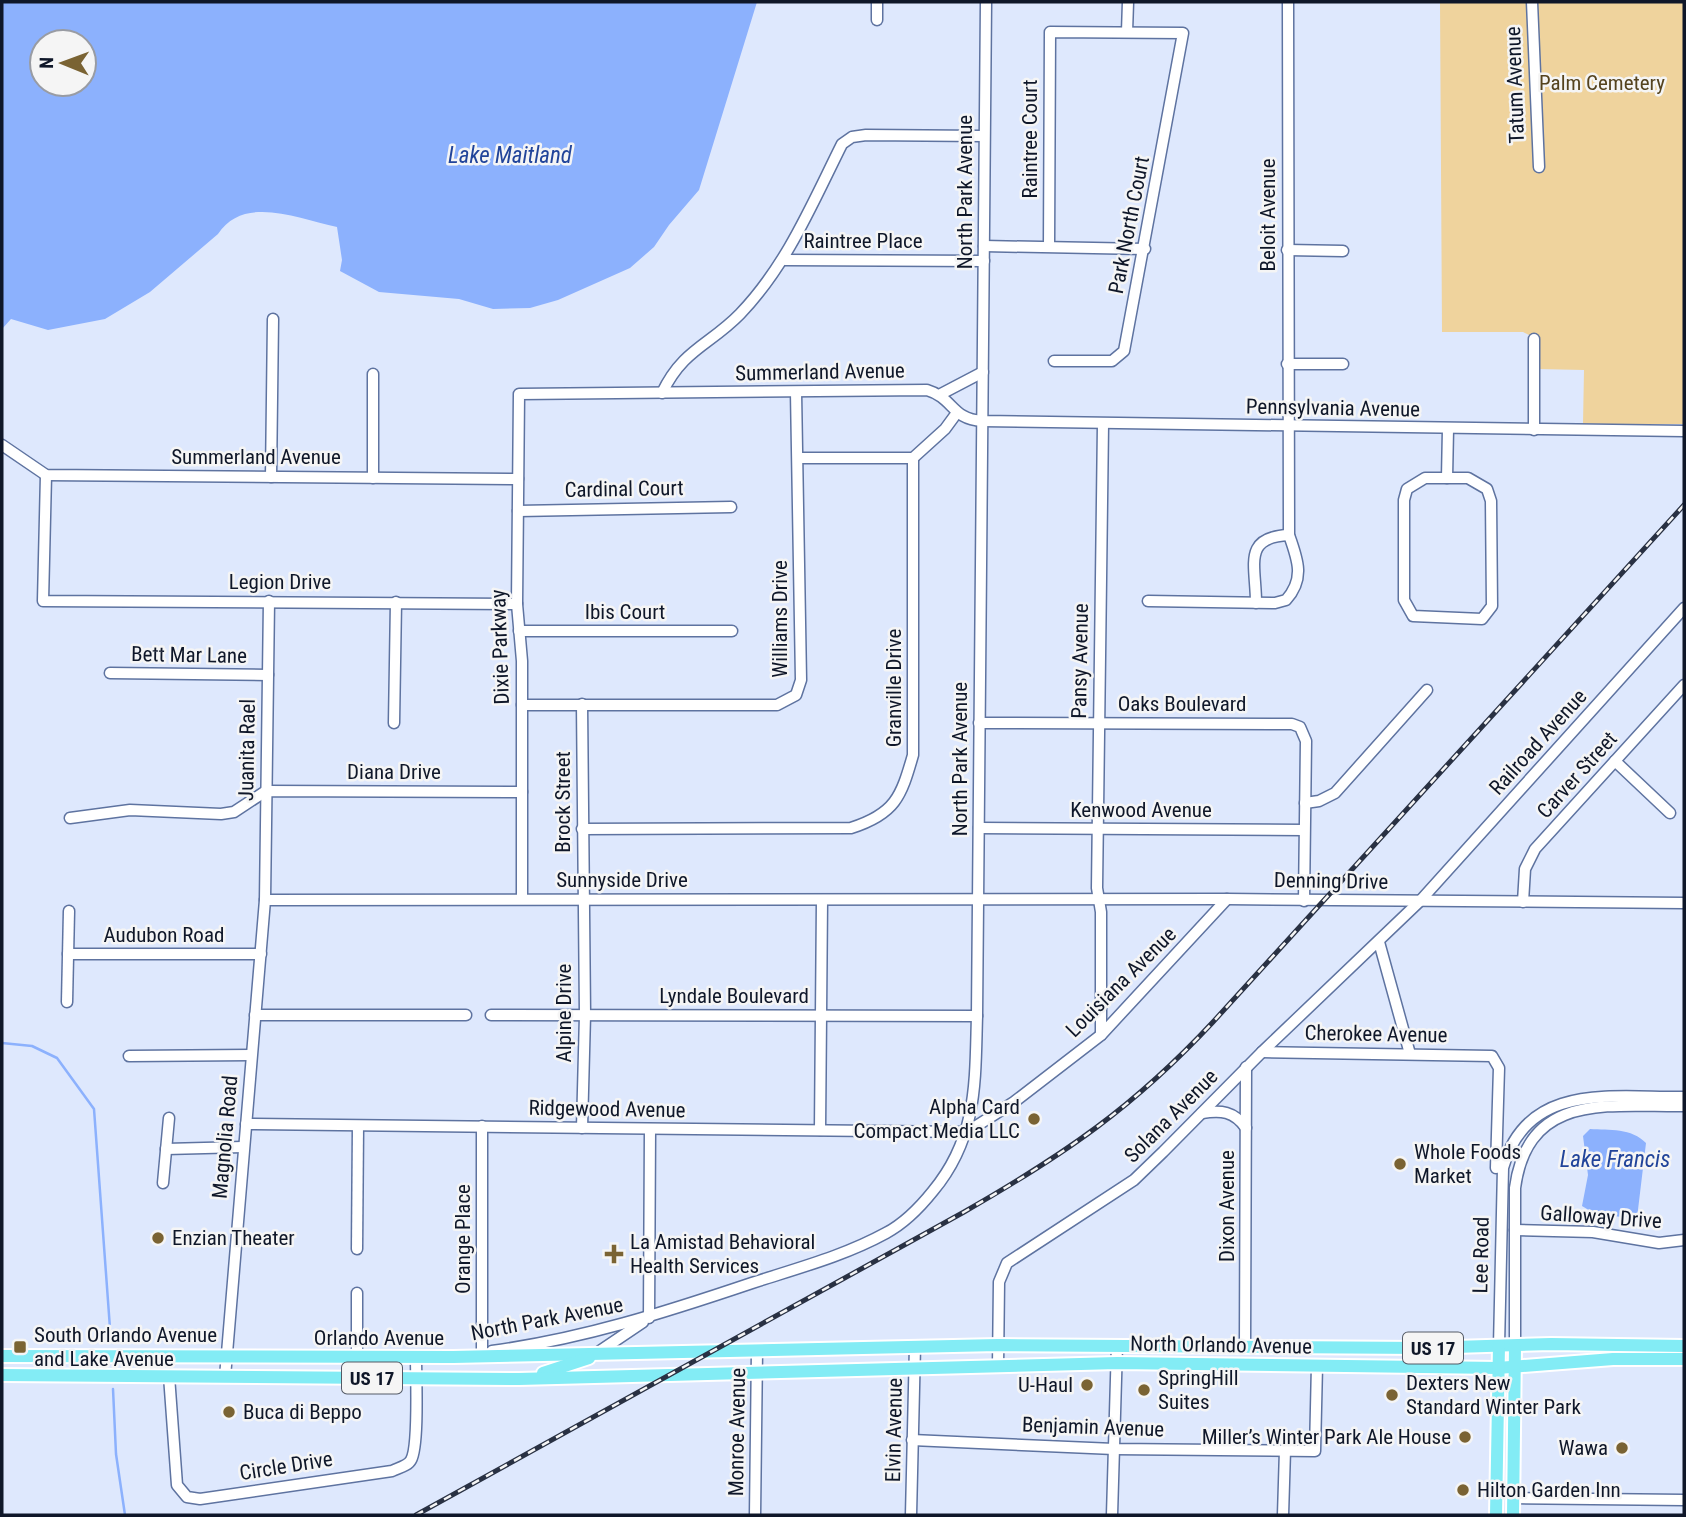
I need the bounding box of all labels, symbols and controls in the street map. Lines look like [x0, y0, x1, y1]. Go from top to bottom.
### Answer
street label: Tatum Avenue [1501, 26, 1529, 144]
north arrow [28, 28, 98, 98]
text: N [35, 57, 58, 69]
park label: Palm Cemetery [1539, 71, 1665, 95]
street label: Raintree Court [1018, 80, 1042, 198]
street label: North Park Avenue [953, 115, 977, 269]
water label: Lake Maitland [448, 142, 573, 169]
street label: Park North Court [1104, 154, 1154, 296]
street label: Beloit Avenue [1256, 158, 1280, 271]
street label: Raintree Place [803, 229, 923, 253]
street label: Summerland Avenue [735, 359, 905, 385]
street label: Pennsylvania Avenue [1246, 394, 1420, 422]
street label: Summerland Avenue [171, 445, 341, 469]
street label: Cardinal Court [564, 476, 684, 502]
street label: Williams Drive [768, 560, 792, 678]
street label: Legion Drive [229, 570, 331, 594]
street label: Dixie Parkway [486, 589, 514, 705]
street label: Ibis Court [585, 600, 665, 624]
street label: Pansy Avenue [1067, 603, 1093, 719]
street label: Granville Drive [882, 629, 906, 747]
street label: Bett Mar Lane [131, 642, 247, 668]
street label: North Park Avenue [948, 682, 972, 836]
street label: Railroad Avenue [1484, 684, 1592, 800]
street label: Oaks Boulevard [1118, 692, 1246, 716]
street label: Juanita Rael [234, 699, 260, 801]
street label: Carver Street [1532, 727, 1622, 823]
street label: Brock Street [551, 751, 575, 853]
street label: Diana Drive [347, 760, 441, 784]
street label: Kenwood Avenue [1070, 798, 1212, 822]
street label: Sunnyside Drive [556, 868, 688, 892]
street label: Denning Drive [1274, 868, 1388, 894]
street label: Louisiana Avenue [1061, 922, 1181, 1042]
street label: Audubon Road [104, 923, 224, 947]
street label: Alpine Drive [552, 963, 576, 1062]
street label: Lyndale Boulevard [659, 984, 809, 1008]
street label: Cherokee Avenue [1304, 1021, 1448, 1047]
street label: Solana Avenue [1119, 1064, 1223, 1168]
street label: Magnolia Road [208, 1074, 242, 1200]
place label: Alpha Card Compact Media LLC [854, 1095, 1020, 1143]
street label: Ridgewood Avenue [528, 1096, 686, 1122]
marker: Alpha Card Compact Media LLC [1026, 1111, 1042, 1127]
place label: Whole Foods Market [1414, 1140, 1521, 1188]
water label: Lake Francis [1560, 1146, 1670, 1173]
street label: Dixon Avenue [1215, 1150, 1239, 1262]
marker: Whole Foods Market [1392, 1156, 1408, 1172]
street label: Orange Place [451, 1184, 475, 1294]
street label: Galloway Drive [1539, 1201, 1663, 1233]
street label: Lee Road [1468, 1216, 1494, 1294]
place label: Enzian Theater [172, 1226, 295, 1250]
marker: Enzian Theater [150, 1230, 166, 1246]
place label: La Amistad Behavioral Health Services [630, 1230, 815, 1278]
marker: La Amistad Behavioral Health Services [604, 1244, 624, 1264]
street label: North Park Avenue [469, 1292, 625, 1346]
place label: South Orlando Avenue and Lake Avenue [34, 1323, 217, 1371]
street label: Orlando Avenue [314, 1326, 444, 1350]
street label: North Orlando Avenue [1130, 1331, 1312, 1359]
road number: US 17 [1403, 1332, 1463, 1364]
marker: South Orlando Avenue and Lake Avenue [12, 1339, 28, 1355]
road number: US 17 [342, 1362, 402, 1394]
place label: SpringHill Suites [1158, 1366, 1238, 1414]
street label: Monroe Avenue [724, 1367, 750, 1496]
place label: Dexters New Standard Winter Park [1406, 1371, 1581, 1419]
place label: U-Haul [1018, 1373, 1073, 1397]
street label: Elvin Avenue [881, 1377, 907, 1482]
marker: U-Haul [1079, 1377, 1095, 1393]
marker: SpringHill Suites [1136, 1382, 1152, 1398]
marker: Dexters New Standard Winter Park [1384, 1387, 1400, 1403]
place label: Buca di Beppo [243, 1400, 362, 1424]
marker: Buca di Beppo [221, 1404, 237, 1420]
street label: Benjamin Avenue [1021, 1413, 1165, 1441]
place label: Miller’s Winter Park Ale House [1202, 1425, 1451, 1449]
marker: Miller’s Winter Park Ale House [1457, 1429, 1473, 1445]
place label: Wawa [1559, 1436, 1608, 1460]
marker: Wawa [1614, 1440, 1630, 1456]
street label: Circle Drive [238, 1447, 334, 1485]
place label: Hilton Garden Inn [1477, 1478, 1621, 1502]
marker: Hilton Garden Inn [1455, 1482, 1471, 1498]

